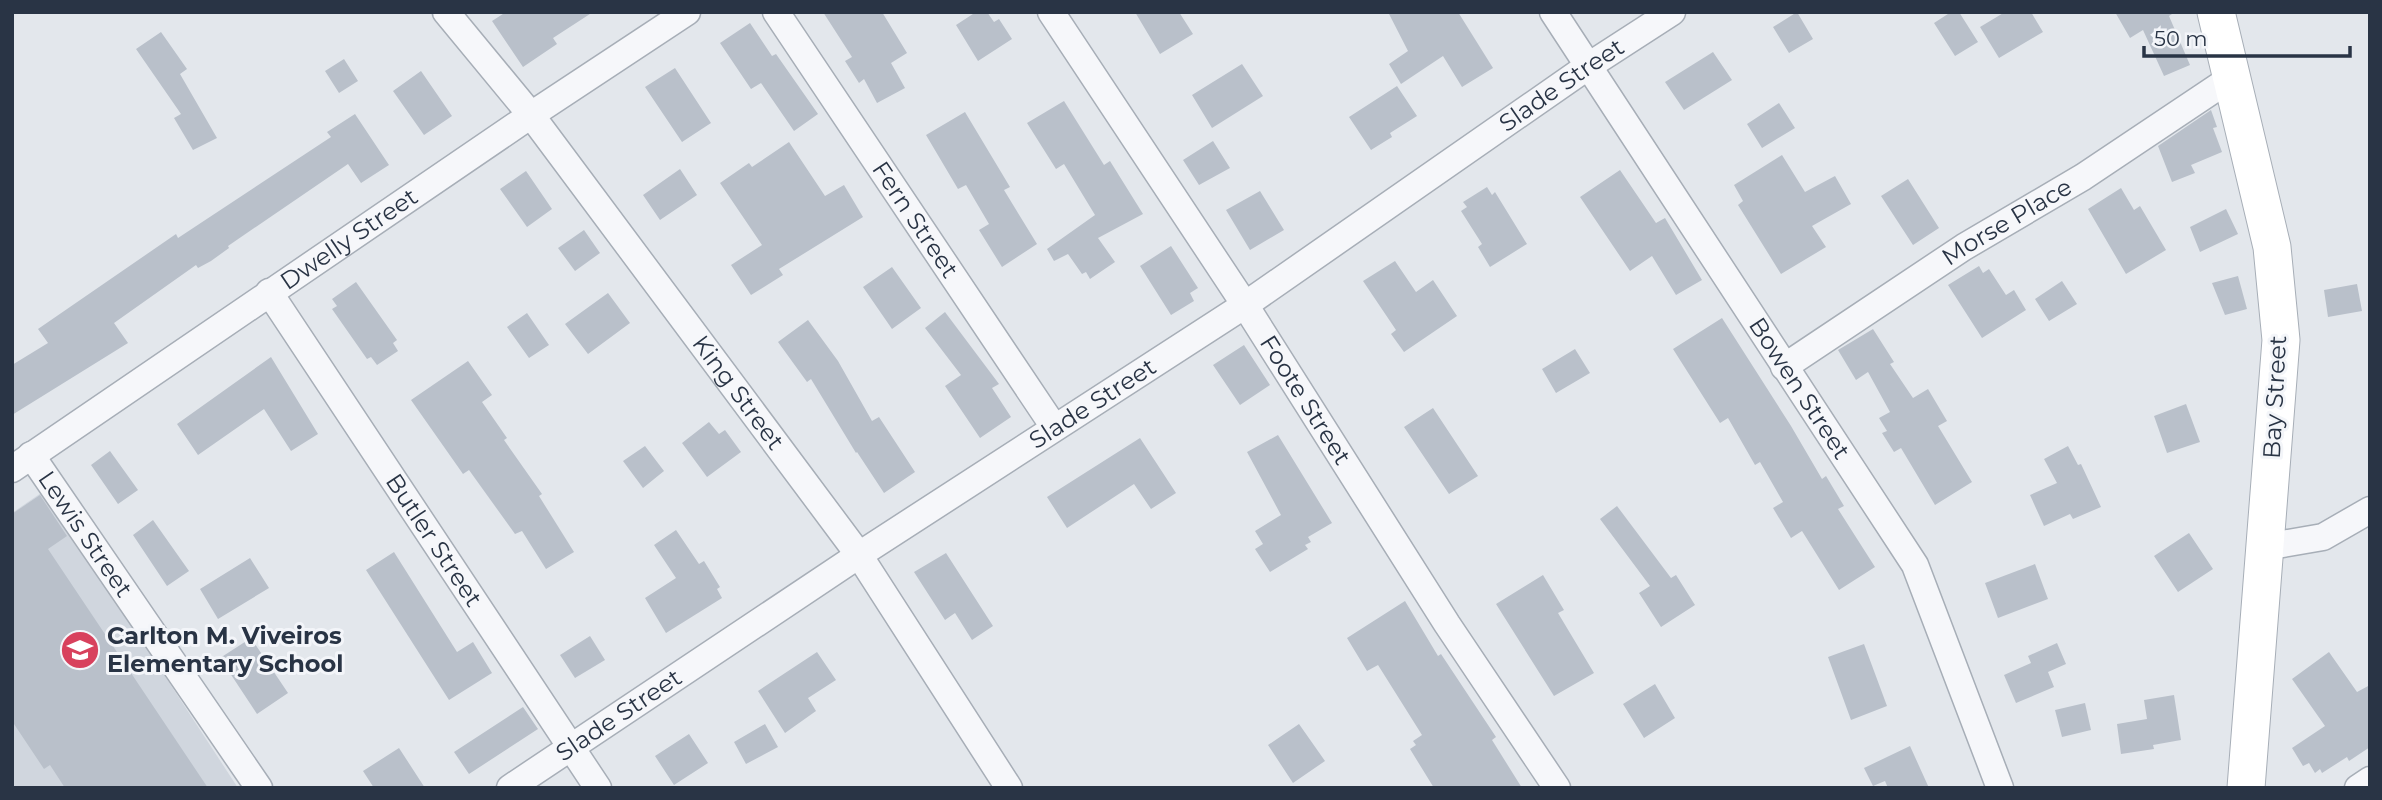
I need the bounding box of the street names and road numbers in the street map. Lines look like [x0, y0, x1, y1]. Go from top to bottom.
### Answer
street label: Slade Street [1493, 32, 1630, 138]
street label: Fern Street [866, 156, 965, 283]
street label: Morse Place [1936, 172, 2077, 272]
street label: Dwelly Street [275, 182, 423, 296]
street label: Bowen Street [1743, 312, 1857, 465]
street label: King Street [686, 330, 791, 456]
street label: Foote Street [1254, 330, 1358, 470]
street label: Bay Street [2257, 334, 2292, 459]
street label: Slade Street [1024, 352, 1161, 455]
street label: Lewis Street [32, 465, 139, 603]
street label: Butler Street [380, 468, 489, 612]
street label: Slade Street [550, 662, 687, 767]

